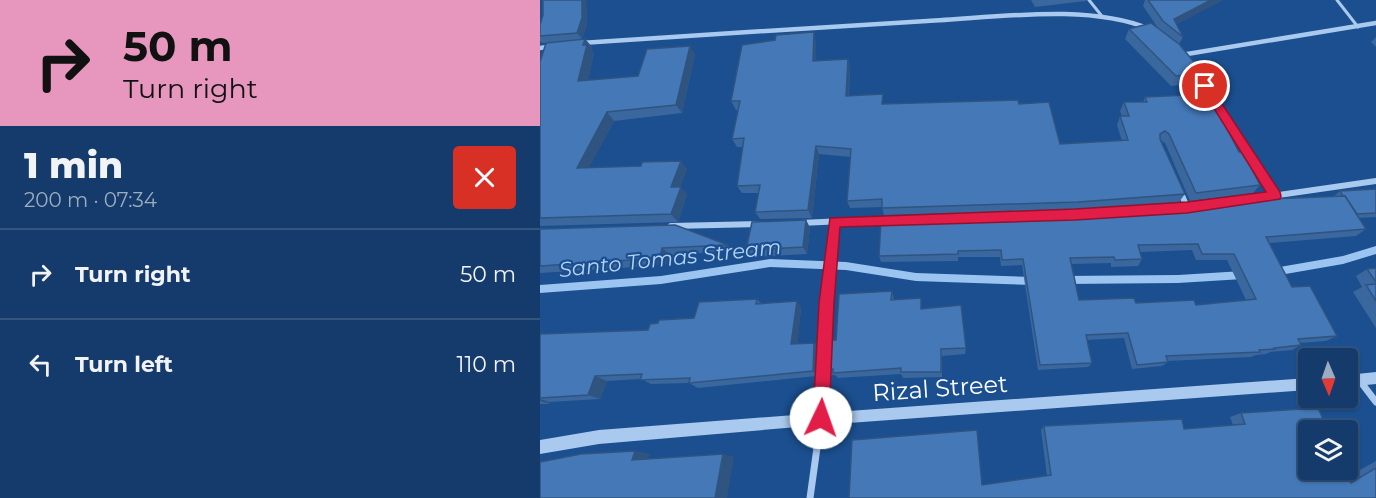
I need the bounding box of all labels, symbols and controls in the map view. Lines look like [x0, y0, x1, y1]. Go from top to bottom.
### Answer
text: 50 m [123, 20, 232, 72]
icon: right [24, 24, 102, 102]
pin [1179, 60, 1230, 111]
icon: arrive [1188, 69, 1221, 102]
text: Turn right [123, 72, 258, 105]
text: 1 min [24, 143, 123, 187]
button: close [453, 146, 516, 209]
text: 200 m · 07:34 [24, 188, 157, 212]
water label: Santo Tomas Stream [558, 234, 782, 282]
icon: right [24, 258, 57, 291]
text: Turn right [75, 261, 190, 288]
text: 50 m [460, 261, 516, 288]
icon: left [24, 348, 57, 381]
north arrow [1298, 348, 1358, 408]
map controls [1298, 348, 1358, 480]
text: Turn left [75, 351, 173, 378]
text: 110 m [456, 351, 516, 378]
street label: Rizal Street [871, 369, 1009, 407]
position arrow [789, 386, 853, 450]
button: layers [1298, 420, 1358, 480]

